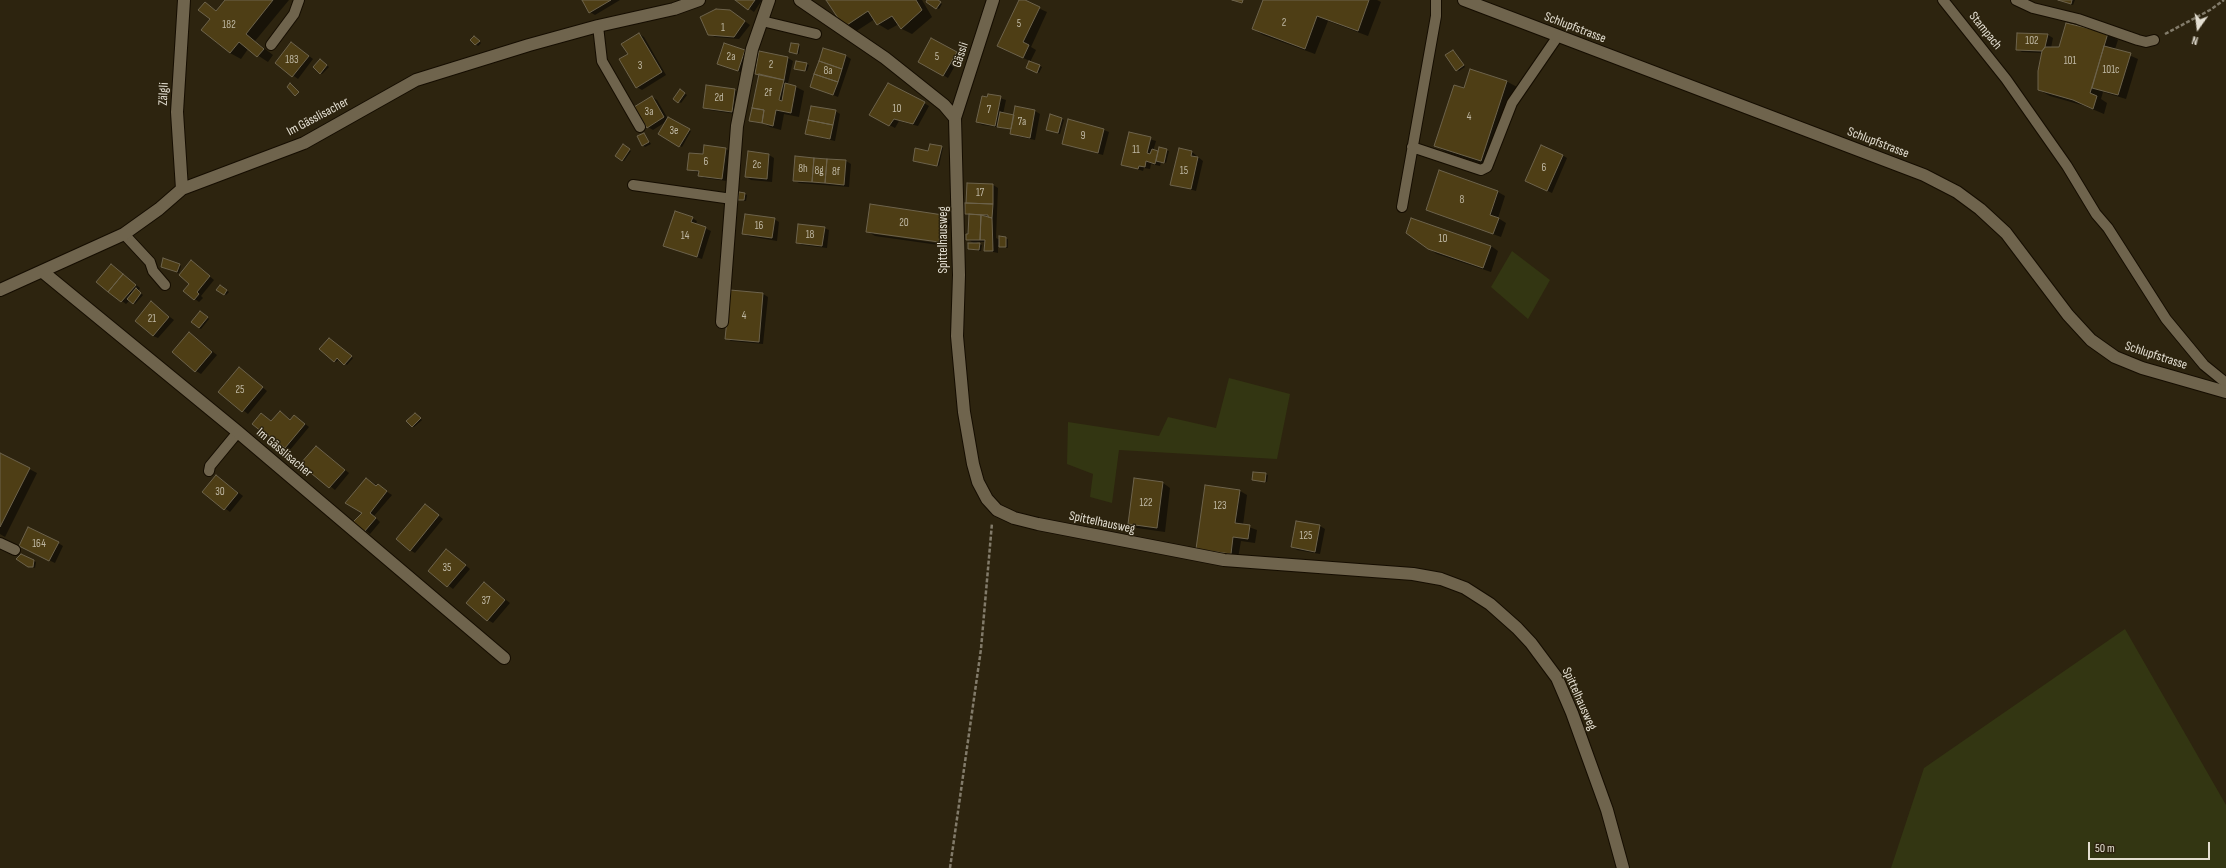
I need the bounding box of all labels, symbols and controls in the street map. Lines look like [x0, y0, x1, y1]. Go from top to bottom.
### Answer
north arrow [2178, 8, 2218, 48]
street label: Schlupfstrasse [1542, 9, 1608, 47]
street label: Stampach [1965, 9, 2005, 53]
house number: 2 [1282, 16, 1286, 30]
house number: 5 [1017, 17, 1021, 31]
house number: 182 [222, 18, 236, 32]
house number: 1 [721, 21, 725, 35]
text: N [2191, 33, 2199, 47]
house number: 102 [2025, 34, 2039, 48]
street label: Gässli [950, 40, 972, 70]
house number: 2a [727, 50, 735, 64]
house number: 5 [935, 50, 939, 64]
house number: 183 [285, 53, 299, 67]
house number: 101 [2064, 54, 2076, 68]
house number: 2 [769, 58, 773, 72]
house number: 3 [638, 59, 642, 73]
house number: 101c [2102, 63, 2120, 77]
house number: 8a [823, 64, 833, 78]
street label: Zälgli [156, 82, 172, 106]
house number: 2f [764, 86, 772, 100]
house number: 2d [714, 91, 724, 105]
street label: Im Gässlisacher [284, 94, 352, 140]
house number: 10 [893, 102, 901, 116]
house number: 7 [987, 103, 991, 117]
house number: 3a [645, 105, 653, 119]
house number: 4 [1467, 110, 1471, 124]
house number: 7a [1018, 115, 1026, 129]
house number: 3e [669, 124, 679, 138]
street label: Schlupfstrasse [1845, 124, 1911, 162]
house number: 9 [1081, 129, 1085, 143]
house number: 11 [1132, 143, 1140, 157]
house number: 6 [704, 155, 708, 169]
house number: 2c [753, 158, 761, 172]
house number: 6 [1542, 161, 1546, 175]
house number: 8h [798, 162, 808, 176]
house number: 8g [814, 164, 824, 178]
house number: 15 [1180, 164, 1188, 178]
house number: 8f [832, 165, 840, 179]
house number: 17 [976, 186, 984, 200]
house number: 8 [1460, 193, 1464, 207]
street label: Spittelhausweg [936, 206, 952, 274]
house number: 20 [899, 216, 909, 230]
house number: 16 [755, 219, 763, 233]
house number: 18 [806, 228, 814, 242]
house number: 14 [681, 229, 689, 243]
house number: 10 [1439, 232, 1447, 246]
house number: 4 [742, 309, 746, 323]
house number: 21 [148, 312, 156, 326]
street label: Schlupfstrasse [2123, 339, 2189, 373]
house number: 25 [236, 383, 244, 397]
street label: Im Gässlisacher [253, 425, 315, 481]
house number: 30 [215, 485, 225, 499]
house number: 122 [1139, 496, 1153, 510]
house number: 123 [1213, 499, 1227, 513]
street label: Spittelhausweg [1068, 508, 1136, 538]
house number: 125 [1300, 529, 1312, 543]
house number: 164 [32, 537, 46, 551]
house number: 35 [442, 561, 452, 575]
house number: 37 [481, 594, 491, 608]
street label: Spittelhausweg [1558, 665, 1600, 733]
scale bar [2090, 834, 2212, 860]
text: 50 m [2095, 841, 2115, 856]

